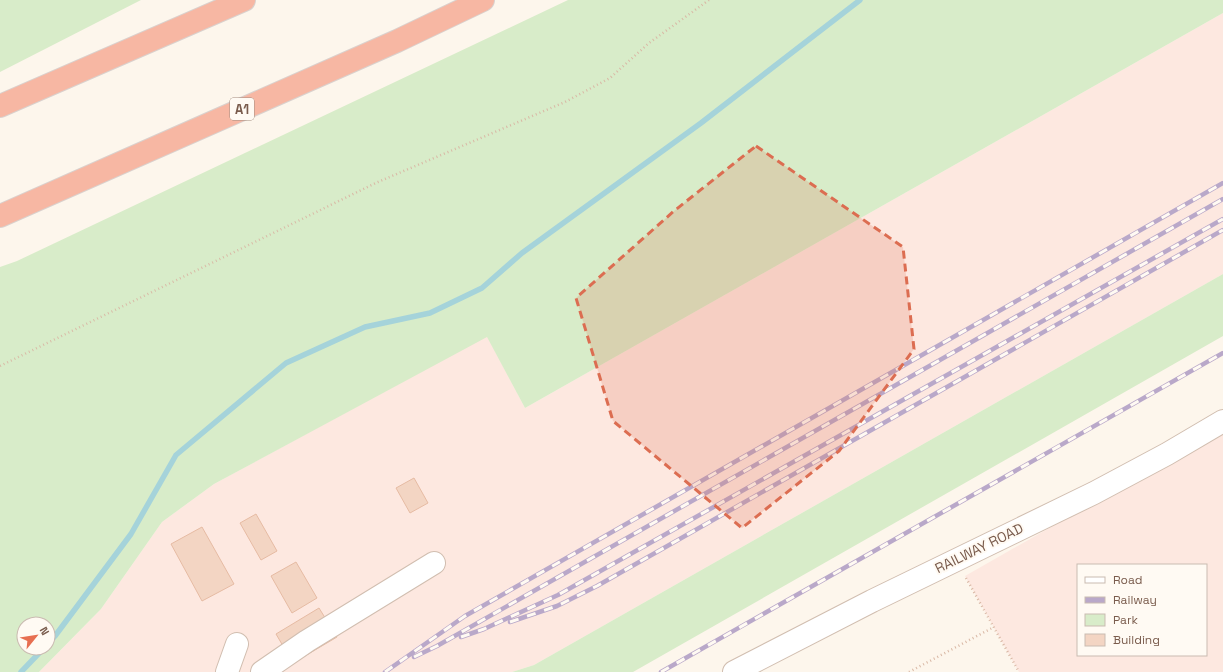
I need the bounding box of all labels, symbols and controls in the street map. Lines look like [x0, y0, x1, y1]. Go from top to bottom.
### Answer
road number: A1 [230, 98, 254, 120]
street label: RAILWAY ROAD [932, 519, 1026, 577]
legend [1077, 564, 1207, 656]
text: Road [1113, 572, 1142, 588]
text: Railway [1113, 592, 1157, 608]
text: Park [1113, 612, 1138, 628]
north arrow [16, 616, 56, 656]
text: N [37, 624, 53, 638]
text: Building [1113, 632, 1160, 648]

